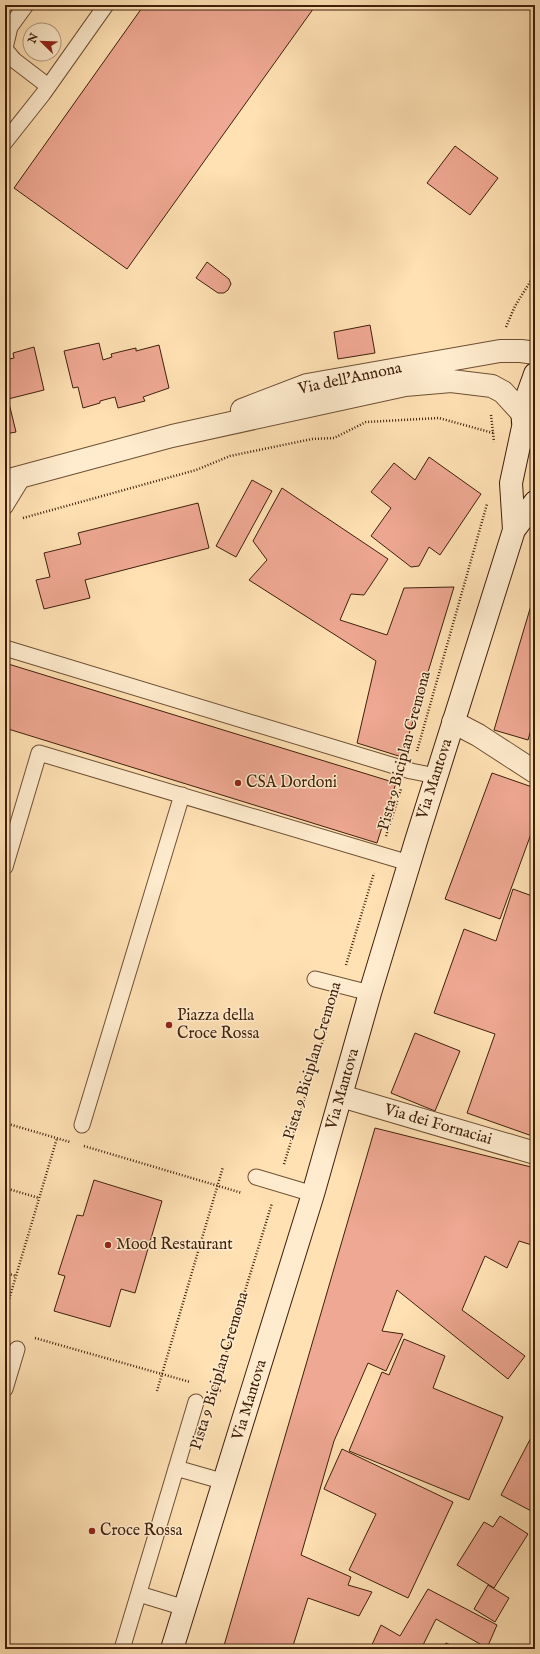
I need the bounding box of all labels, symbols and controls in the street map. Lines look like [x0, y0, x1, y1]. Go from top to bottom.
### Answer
north arrow [22, 22, 62, 62]
text: N [25, 31, 42, 47]
street label: Via dell'Annona [295, 358, 404, 400]
street label: Pista 9 Biciplan Cremona [374, 669, 436, 833]
street label: Via Mantova [412, 736, 457, 823]
place label: CSA Dordoni [246, 773, 337, 793]
marker: CSA Dordoni [233, 778, 243, 788]
street label: Pista 9 Biciplan Cremona [279, 979, 347, 1142]
place label: Piazza della Croce Rossa [177, 1006, 260, 1044]
marker: Piazza della Croce Rossa [164, 1020, 174, 1030]
street label: Via Mantova [322, 1046, 364, 1133]
street label: Via dei Fornaciai [381, 1100, 494, 1150]
place label: Mood Restaurant [116, 1235, 233, 1255]
marker: Mood Restaurant [103, 1240, 113, 1250]
street label: Pista 9 Biciplan Cremona [186, 1289, 254, 1452]
street label: Via Mantova [228, 1357, 272, 1444]
place label: Croce Rossa [100, 1521, 183, 1541]
marker: Croce Rossa [87, 1526, 97, 1536]

